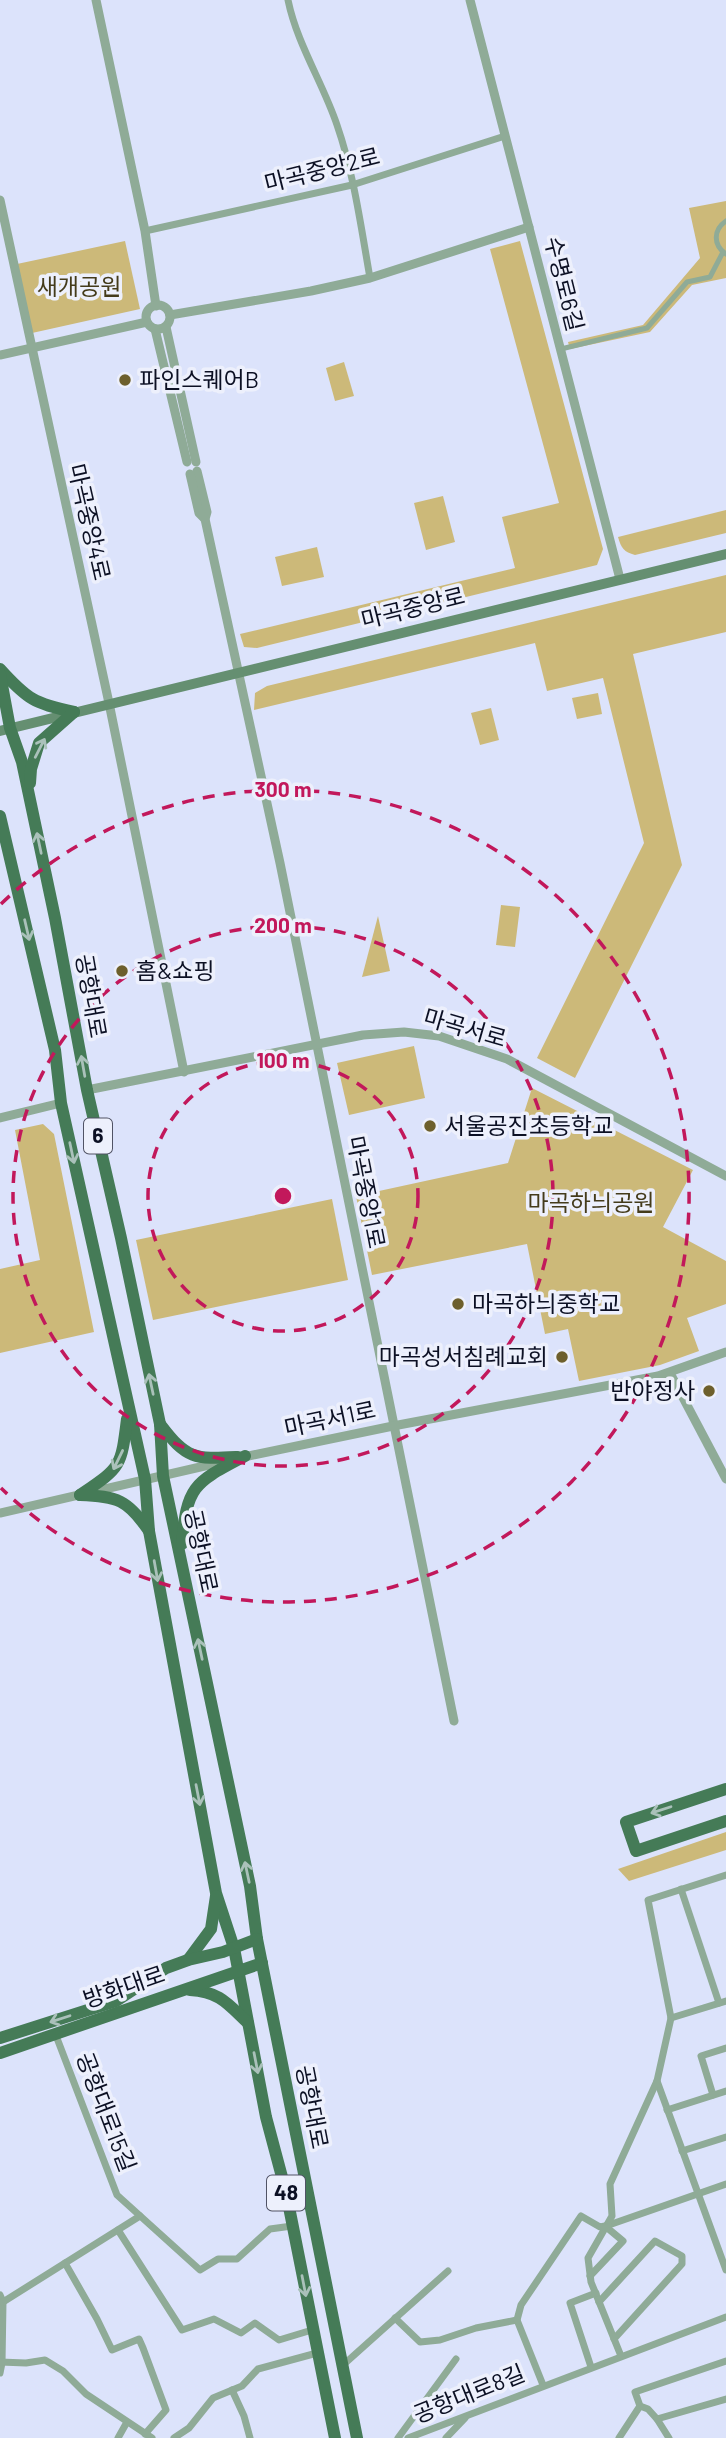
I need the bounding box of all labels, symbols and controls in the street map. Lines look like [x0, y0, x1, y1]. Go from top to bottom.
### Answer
street label: 마곡중앙2로 [261, 141, 382, 197]
street label: 수명로6길 [540, 234, 590, 334]
park label: 새개공원 [37, 272, 121, 300]
place label: 파인스퀘어B [139, 365, 259, 393]
marker: 파인스퀘어B [117, 372, 133, 388]
street label: 마곡중앙4로 [63, 461, 117, 583]
street label: 마곡중앙로 [358, 581, 467, 633]
one-way arrow [33, 739, 47, 759]
text: 300 m [254, 776, 312, 801]
one-way arrow [32, 832, 46, 855]
text: 200 m [254, 912, 312, 937]
one-way arrow [21, 918, 34, 941]
street label: 공항대로 [71, 952, 113, 1040]
place label: 홈&쇼핑 [136, 956, 215, 984]
marker: 홈&쇼핑 [114, 963, 130, 979]
street label: 마곡서로 [421, 1002, 510, 1052]
text: 100 m [256, 1047, 310, 1072]
one-way arrow [75, 1055, 89, 1078]
place label: 서울공진초등학교 [444, 1111, 613, 1139]
road number: 6 [84, 1118, 112, 1154]
marker: 서울공진초등학교 [422, 1118, 438, 1134]
street label: 마곡중앙1로 [342, 1133, 392, 1250]
one-way arrow [66, 1141, 79, 1164]
centre of rings [271, 1184, 295, 1208]
park label: 마곡하늬공원 [528, 1188, 654, 1216]
place label: 마곡하늬중학교 [472, 1289, 620, 1317]
marker: 마곡하늬중학교 [450, 1296, 466, 1312]
place label: 마곡성서침례교회 [379, 1342, 548, 1370]
marker: 마곡성서침례교회 [554, 1349, 570, 1365]
one-way arrow [144, 1373, 158, 1396]
place label: 반야정사 [610, 1376, 695, 1404]
marker: 반야정사 [701, 1383, 717, 1399]
street label: 마곡서1로 [282, 1395, 378, 1441]
one-way arrow [111, 1449, 124, 1470]
street label: 공항대로 [179, 1506, 224, 1595]
one-way arrow [150, 1559, 164, 1582]
one-way arrow [193, 1638, 207, 1661]
one-way arrow [192, 1783, 205, 1806]
one-way arrow [651, 1805, 673, 1817]
one-way arrow [240, 1861, 254, 1884]
street label: 방화대로 [79, 1959, 168, 2013]
one-way arrow [50, 2014, 72, 2026]
street label: 공항대로15길 [71, 2048, 143, 2175]
one-way arrow [250, 2051, 263, 2074]
street label: 공항대로 [291, 2063, 335, 2151]
road number: 48 [267, 2176, 305, 2210]
one-way arrow [297, 2274, 311, 2297]
street label: 공항대로8길 [409, 2358, 528, 2428]

